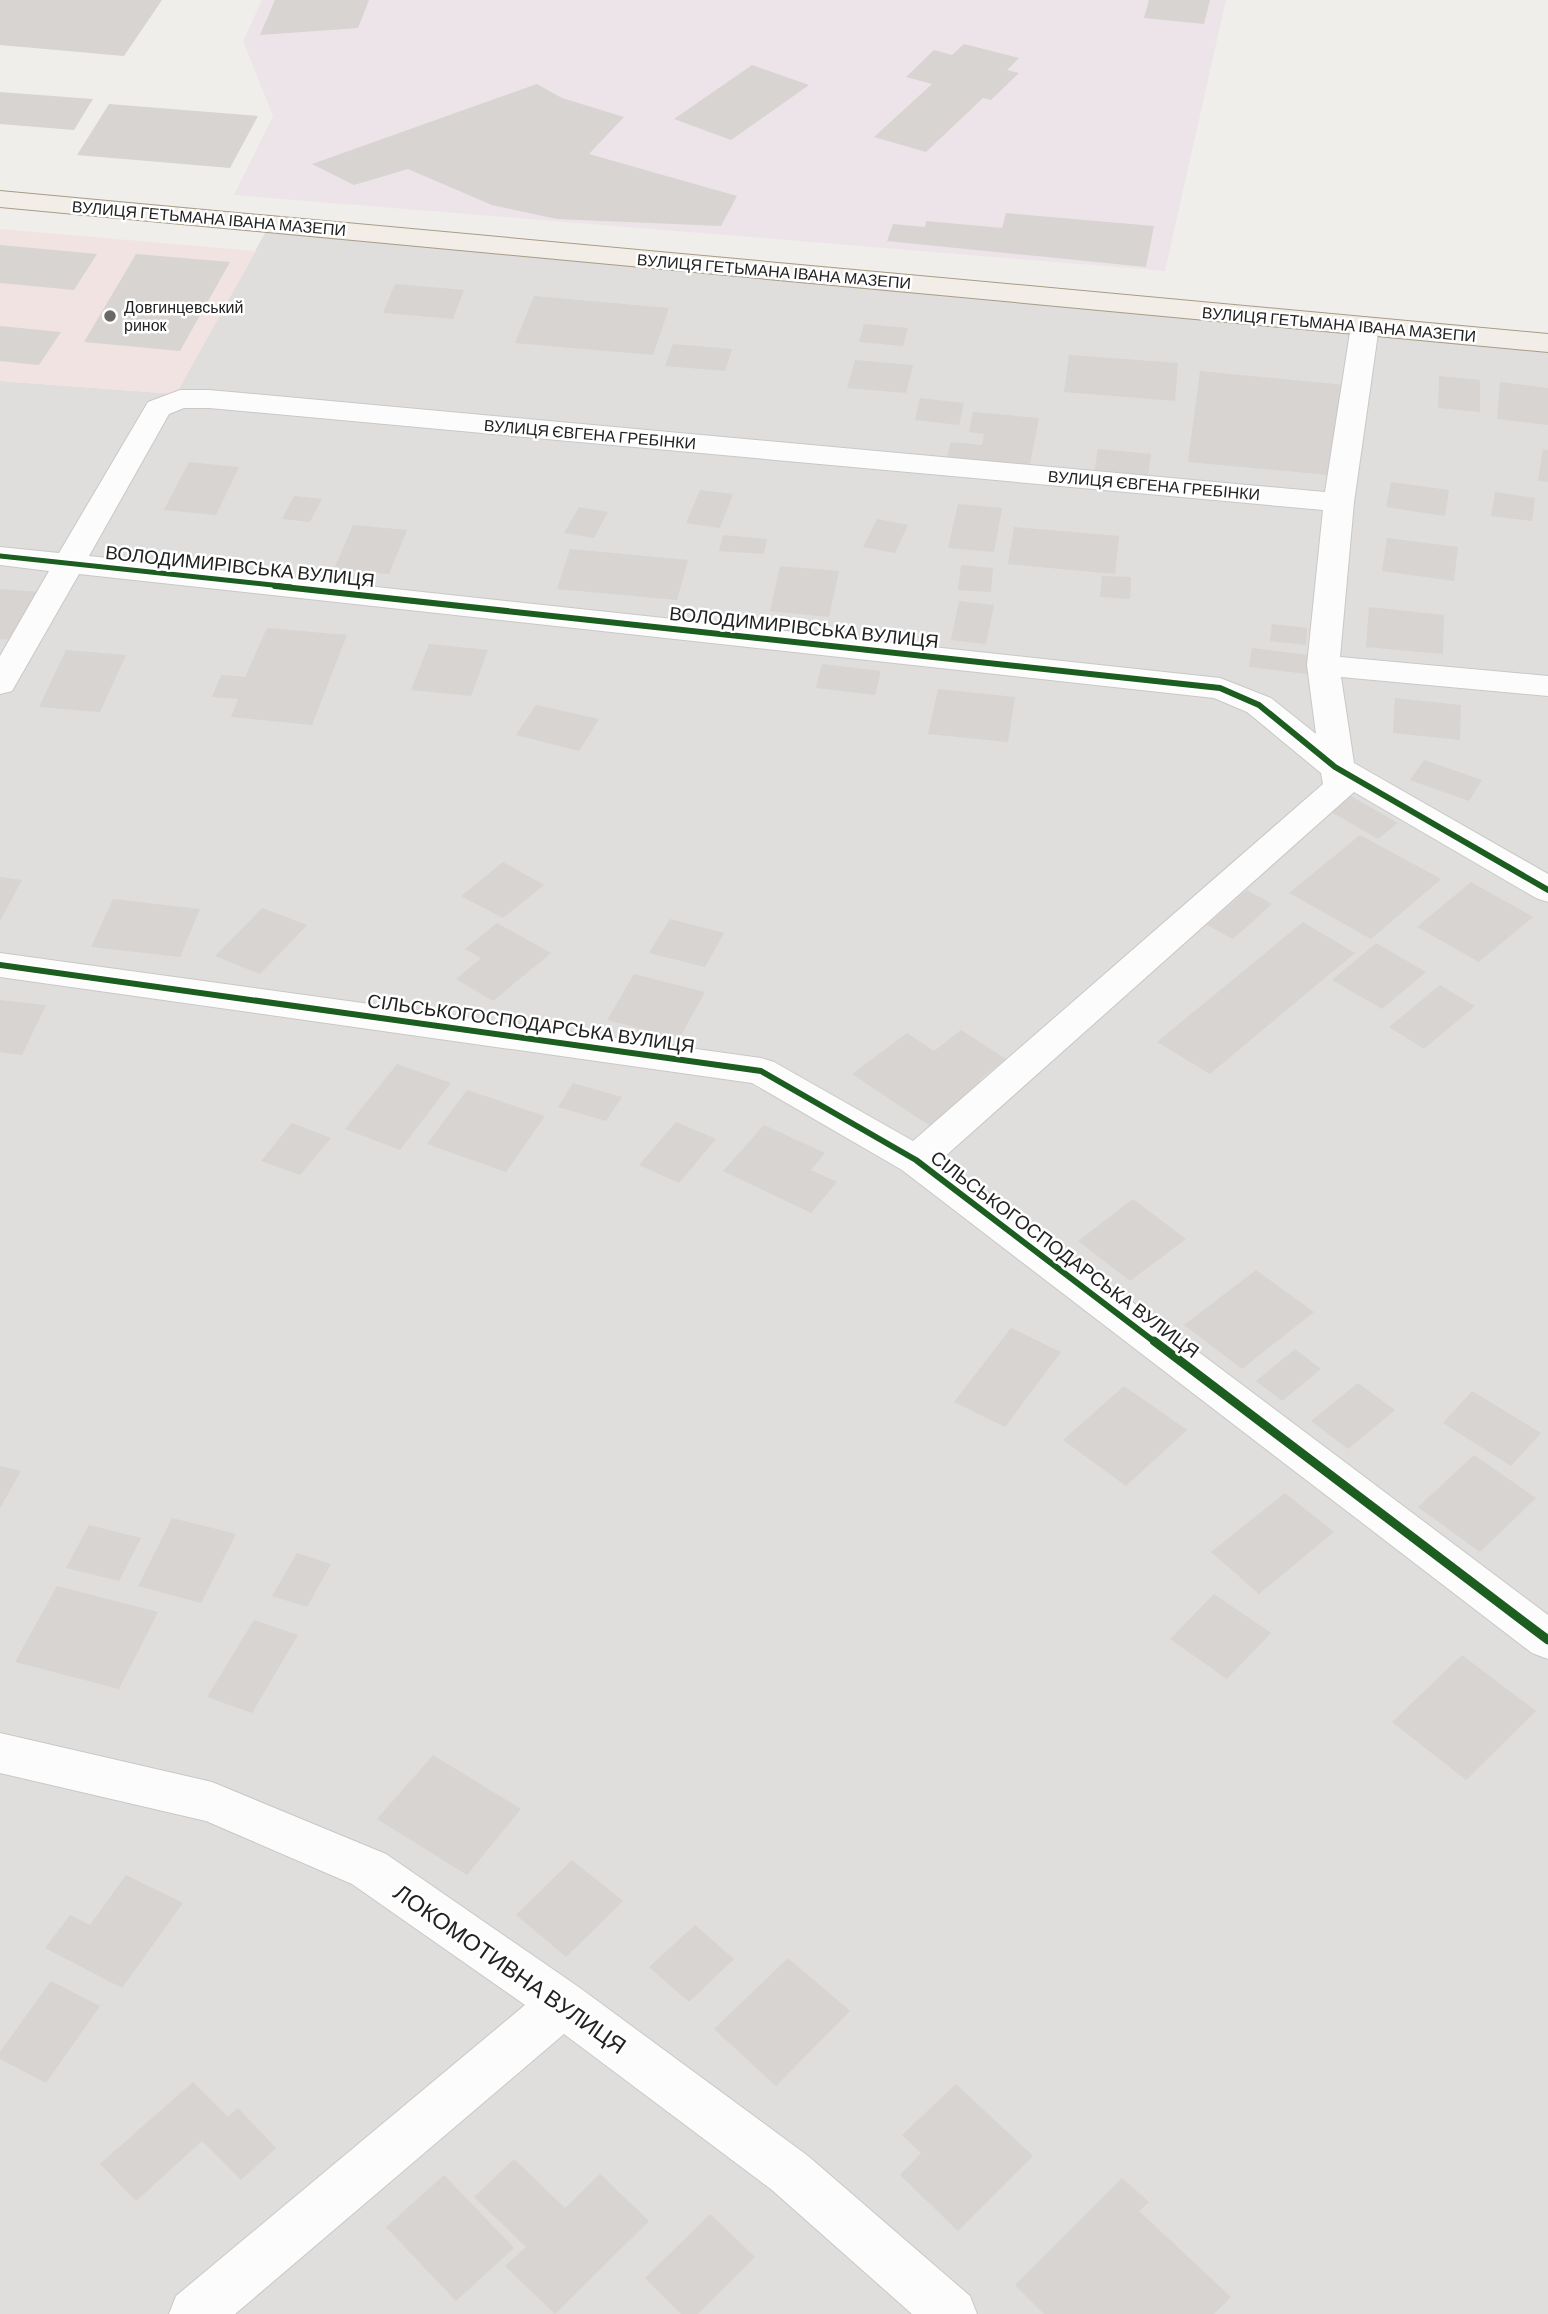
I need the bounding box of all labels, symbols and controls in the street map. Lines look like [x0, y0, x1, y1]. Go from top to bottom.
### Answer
street label: ВУЛИЦЯ ГЕТЬМАНА ІВАНА МАЗЕПИ [71, 196, 347, 239]
street label: ВУЛИЦЯ ГЕТЬМАНА ІВАНА МАЗЕПИ [636, 249, 912, 292]
place label: Довгинцевський ринок [124, 297, 243, 334]
street label: ВУЛИЦЯ ГЕТЬМАНА ІВАНА МАЗЕПИ [1201, 302, 1477, 345]
marker: Довгинцевський ринок [102, 308, 118, 324]
street label: ВУЛИЦЯ ЄВГЕНА ГРЕБІНКИ [483, 415, 697, 452]
street label: ВУЛИЦЯ ЄВГЕНА ГРЕБІНКИ [1047, 466, 1261, 503]
street label: ВОЛОДИМИРІВСЬКА ВУЛИЦЯ [104, 540, 376, 591]
street label: ВОЛОДИМИРІВСЬКА ВУЛИЦЯ [668, 601, 940, 652]
street label: СІЛЬСЬКОГОСПОДАРСЬКА ВУЛИЦЯ [366, 988, 696, 1057]
street label: СІЛЬСЬКОГОСПОДАРСЬКА ВУЛИЦЯ [927, 1145, 1204, 1362]
street label: ЛОКОМОТИВНА ВУЛИЦЯ [389, 1877, 632, 2059]

